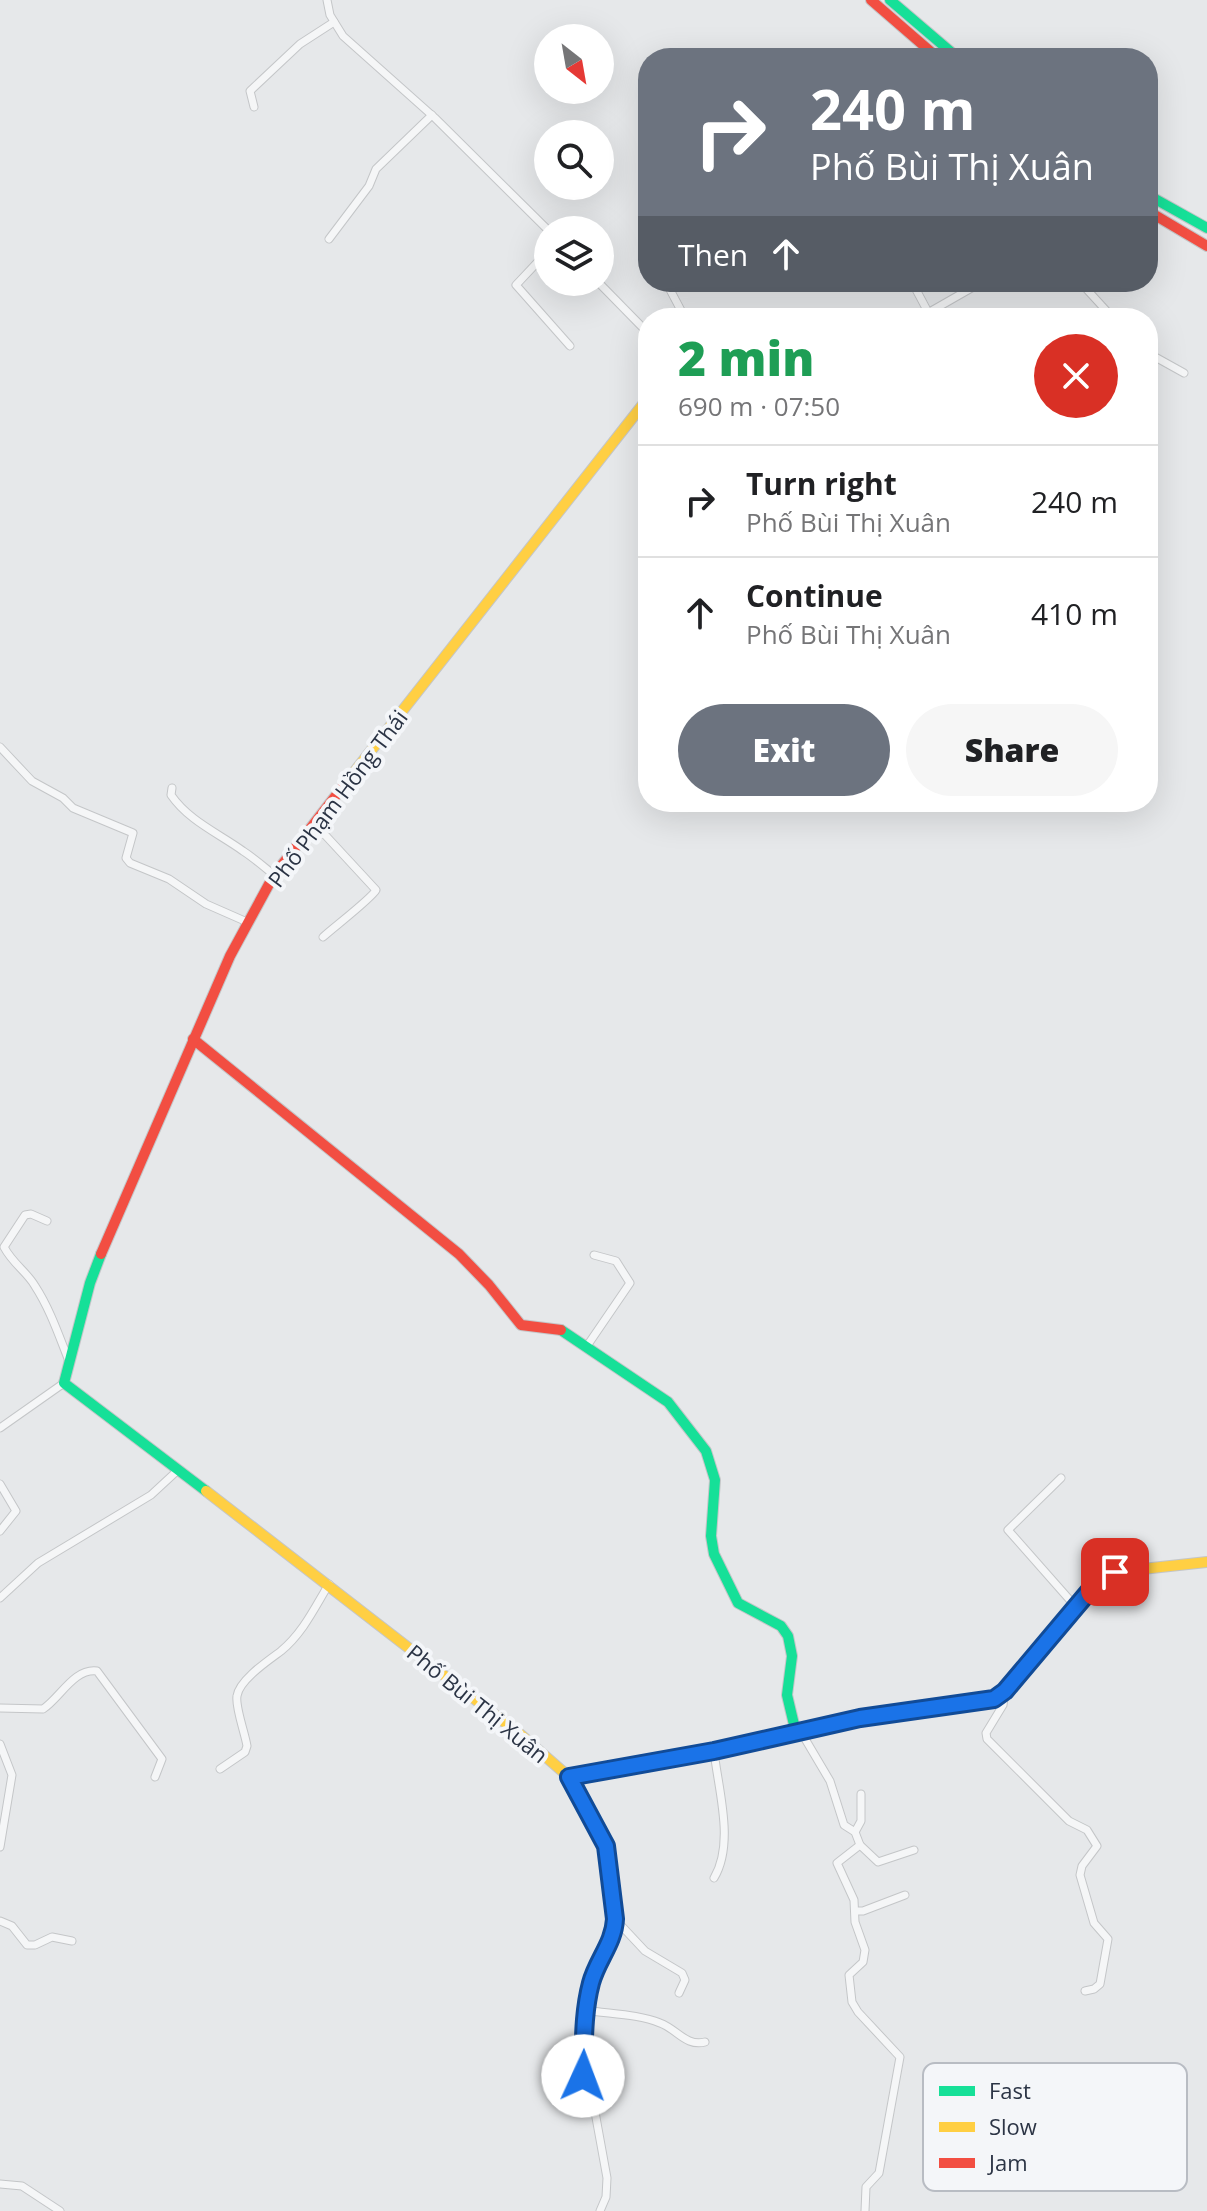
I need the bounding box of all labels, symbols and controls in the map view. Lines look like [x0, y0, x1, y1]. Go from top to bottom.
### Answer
north arrow [534, 24, 614, 104]
map controls [534, 24, 614, 296]
text: 240 m [810, 70, 976, 146]
icon: right [678, 80, 782, 184]
button: search [534, 120, 614, 200]
text: Phố Bùi Thị Xuân [810, 142, 1094, 191]
button: layers [534, 216, 614, 296]
icon: ahead [764, 232, 808, 276]
text: Then [678, 234, 748, 275]
text: 2 min [678, 325, 814, 390]
button: close [1034, 334, 1118, 418]
text: 690 m · 07:50 [678, 388, 840, 424]
text: Turn right [746, 463, 897, 504]
icon: right [678, 479, 722, 523]
text: 240 m [1031, 481, 1118, 522]
text: Phố Bùi Thị Xuân [746, 504, 951, 540]
text: Continue [746, 575, 883, 616]
icon: ahead [678, 591, 722, 635]
text: 410 m [1031, 593, 1118, 634]
text: Phố Bùi Thị Xuân [746, 616, 951, 652]
street label: Phố Phạm Hồng Thái [260, 703, 414, 893]
button: Exit [678, 704, 890, 796]
button: Share [906, 704, 1118, 796]
pin [1081, 1538, 1149, 1606]
icon: arrive [1093, 1550, 1137, 1594]
street label: Phố Bùi Thị Xuân [401, 1637, 555, 1769]
position arrow [541, 2034, 625, 2118]
legend [923, 2063, 1187, 2191]
text: Fast [989, 2075, 1031, 2105]
text: Slow [989, 2111, 1037, 2141]
text: Jam [987, 2147, 1028, 2177]

